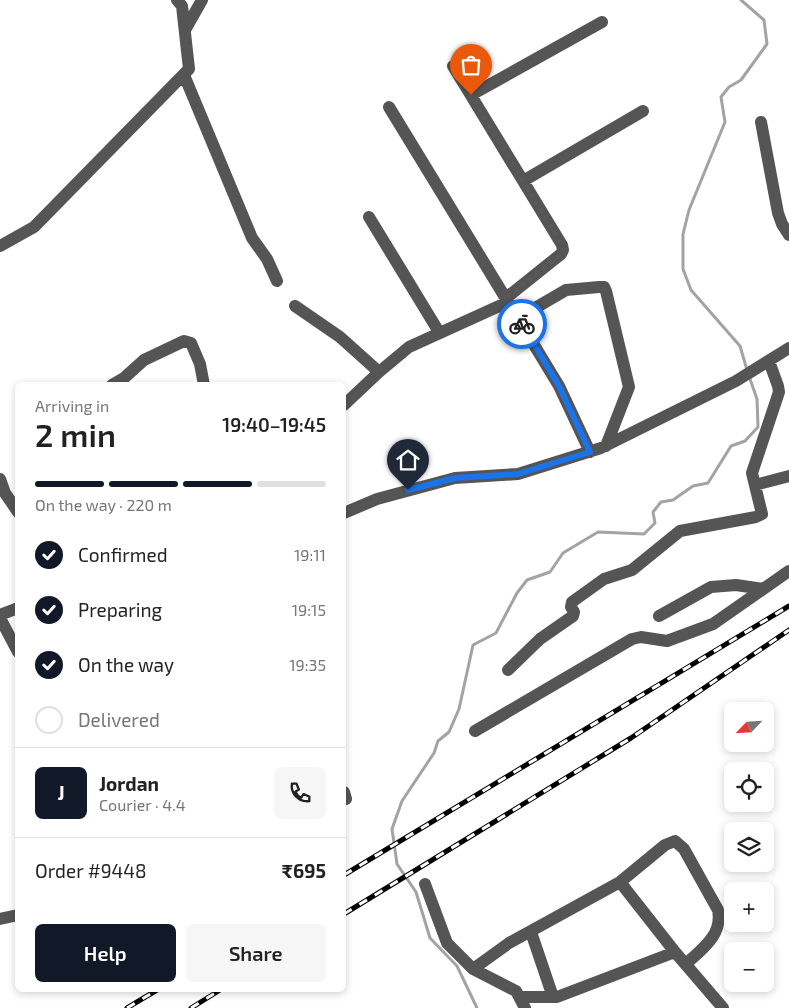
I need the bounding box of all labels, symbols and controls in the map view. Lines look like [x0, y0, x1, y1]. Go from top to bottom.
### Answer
pin [450, 44, 492, 95]
icon: bag [457, 51, 485, 79]
courier [497, 299, 547, 349]
icon: bike [508, 310, 536, 338]
text: Arriving in [35, 396, 109, 415]
text: 19:40–19:45 [222, 413, 326, 436]
text: 2 min [35, 415, 116, 453]
pin [387, 439, 429, 490]
icon: home [394, 446, 422, 474]
text: On the way · 220 m [35, 495, 172, 514]
icon: check [35, 541, 63, 569]
text: Confirmed [78, 543, 168, 566]
text: 19:11 [294, 545, 326, 564]
icon: check [35, 596, 63, 624]
text: Preparing [78, 598, 162, 621]
text: 19:15 [292, 600, 326, 619]
icon: check [35, 651, 63, 679]
text: On the way [78, 653, 174, 676]
text: 19:35 [289, 655, 326, 674]
north arrow [724, 702, 774, 752]
map controls [724, 702, 774, 992]
text: Delivered [78, 708, 160, 731]
button: locate [724, 762, 774, 812]
button: phone [274, 767, 326, 819]
text: Jordan [99, 772, 159, 795]
text: J [57, 781, 65, 804]
text: Courier · 4.4 [99, 795, 186, 814]
button: layers [724, 822, 774, 872]
text: Order #9448 [35, 859, 146, 882]
text: ₹695 [282, 859, 326, 882]
button: + [724, 882, 774, 932]
button: Help [35, 924, 176, 982]
button: Share [186, 924, 326, 982]
button: − [724, 942, 774, 992]

